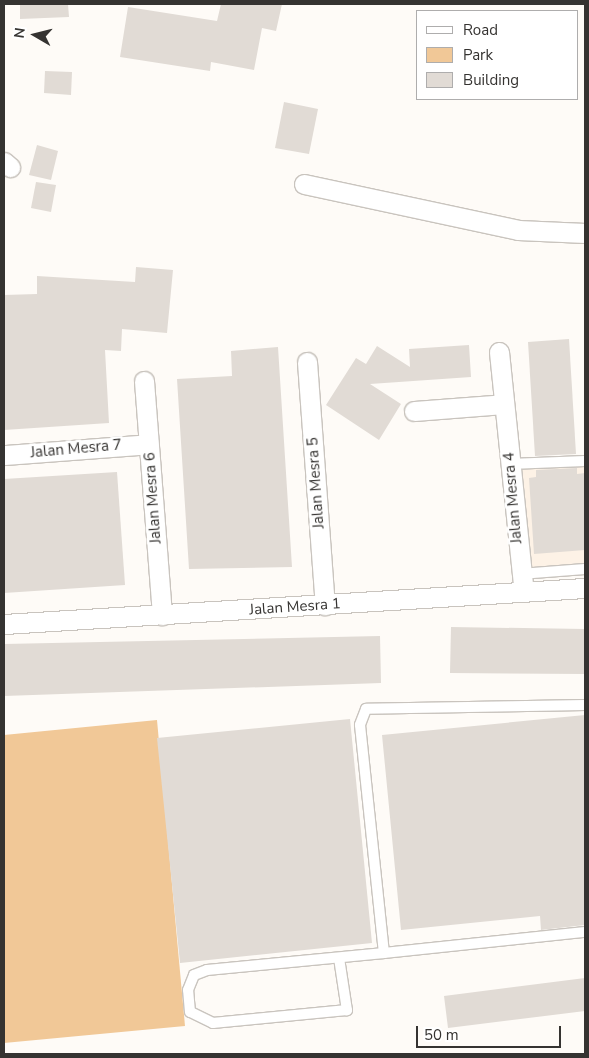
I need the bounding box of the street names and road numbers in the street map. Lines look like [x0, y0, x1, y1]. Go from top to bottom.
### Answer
street label: Jalan Mesra 7 [30, 436, 122, 462]
street label: Jalan Mesra 5 [304, 437, 328, 529]
street label: Jalan Mesra 6 [141, 452, 165, 544]
street label: Jalan Mesra 4 [500, 452, 526, 544]
street label: Jalan Mesra 1 [249, 595, 341, 619]

